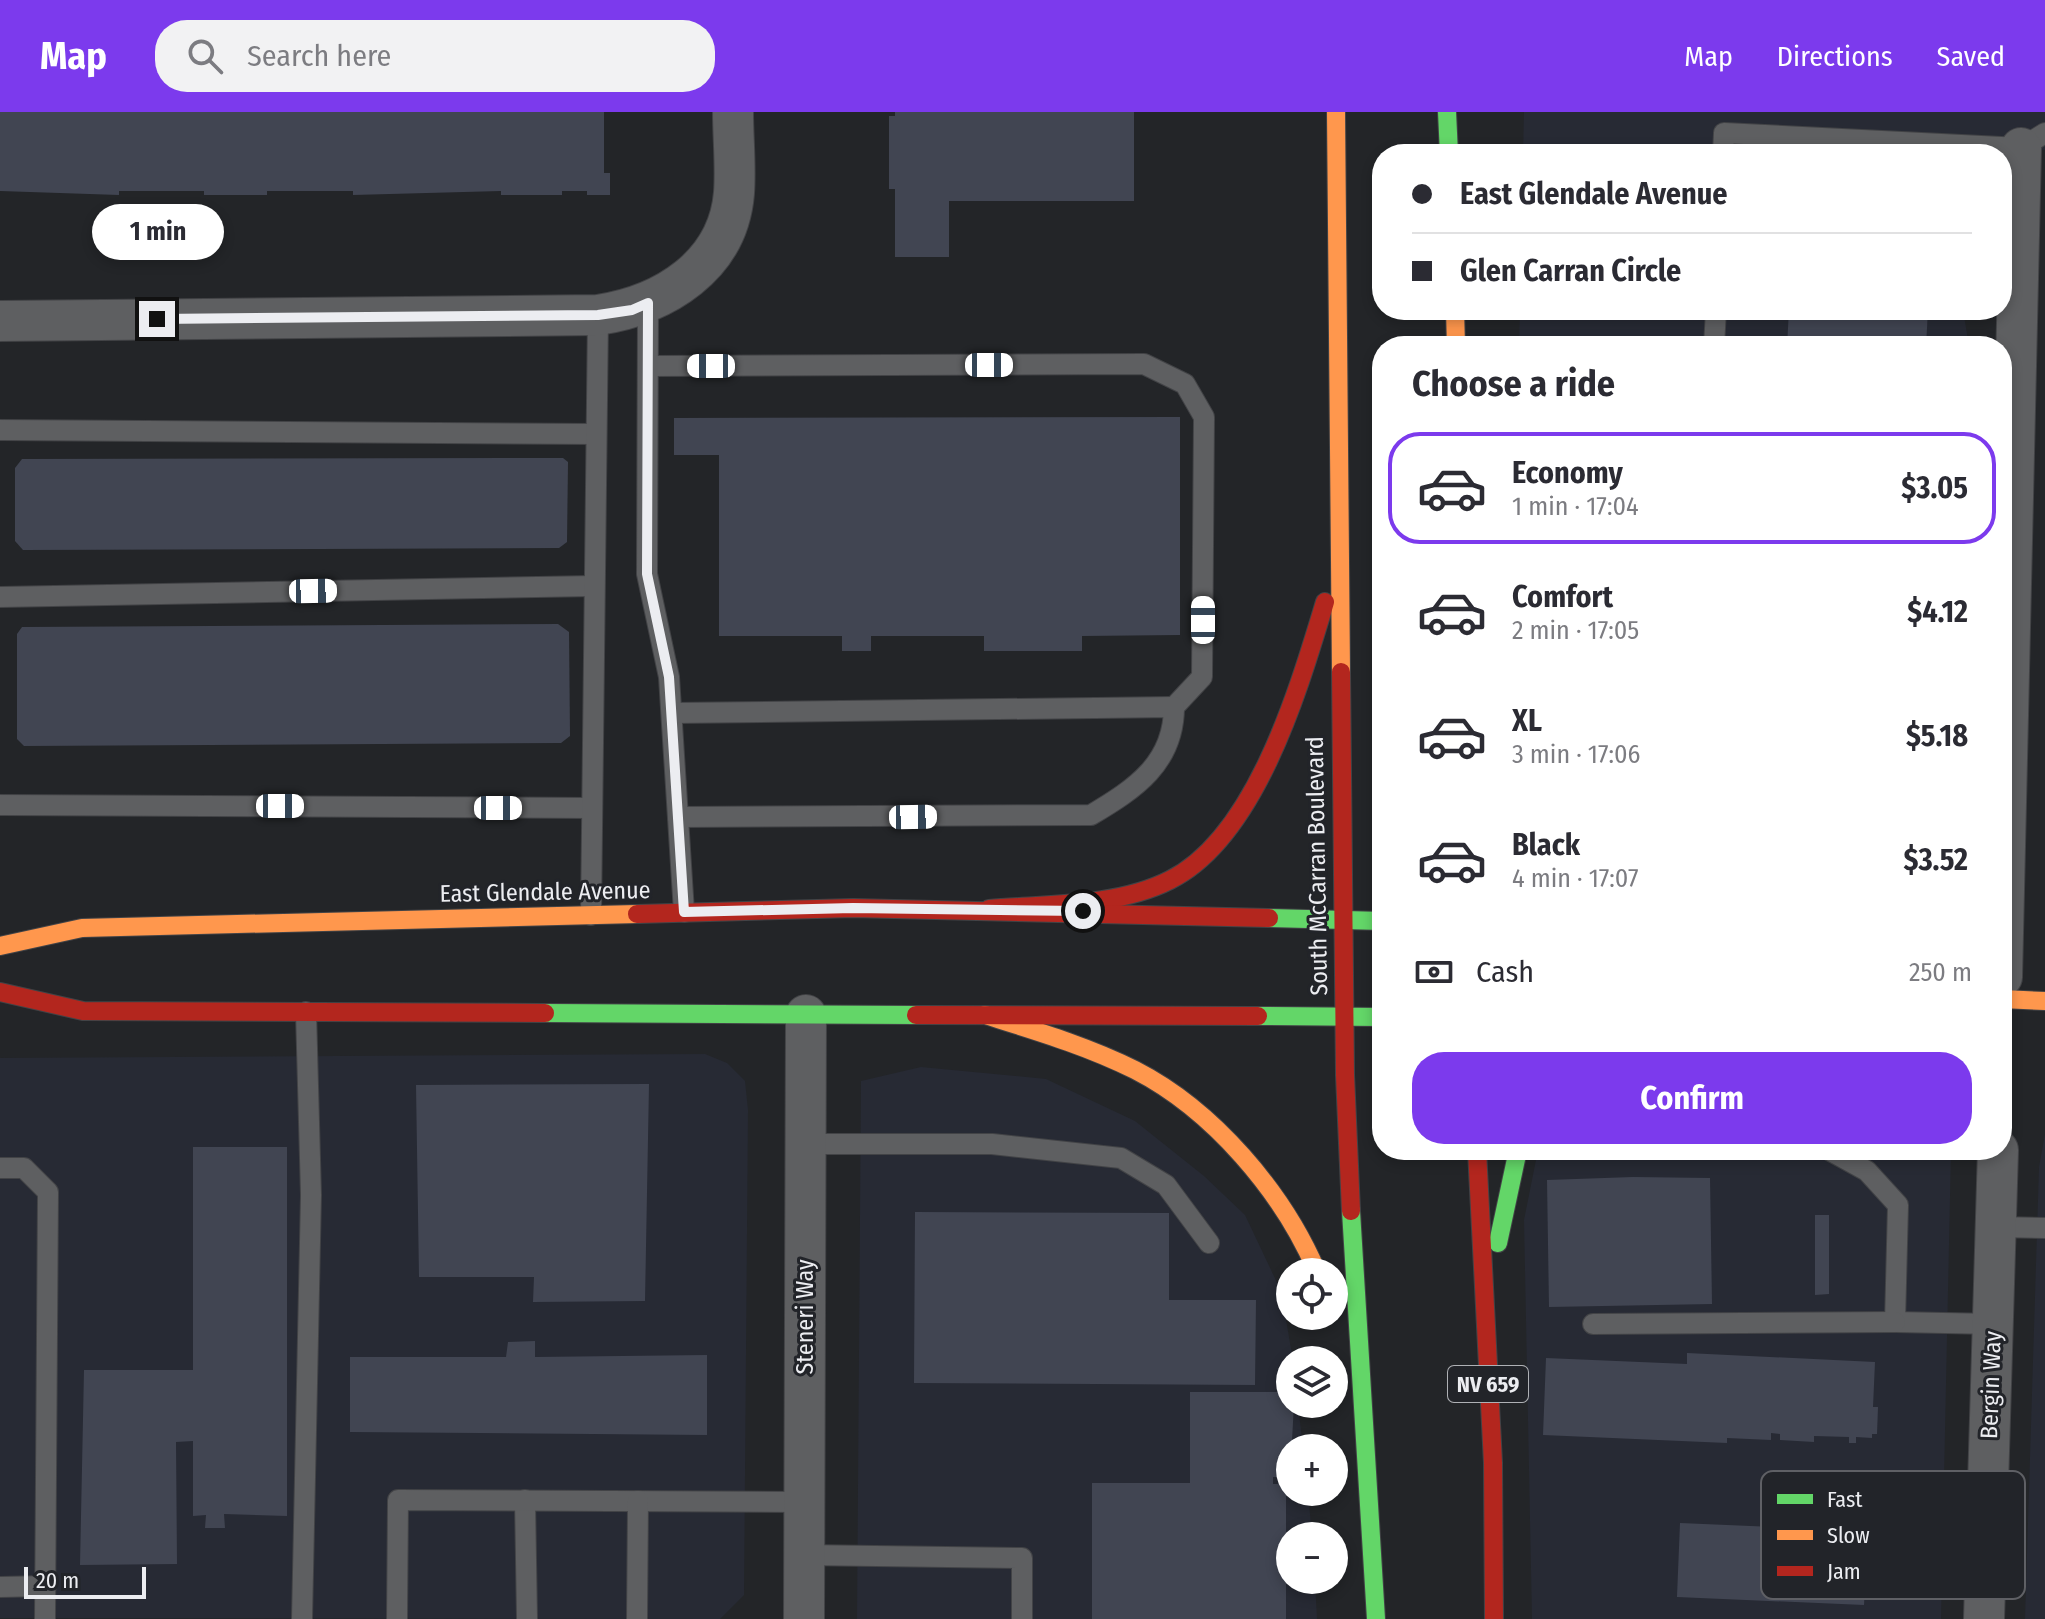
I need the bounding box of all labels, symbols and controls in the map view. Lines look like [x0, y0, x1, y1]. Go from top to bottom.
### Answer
search box [155, 20, 715, 92]
text: Map [40, 33, 107, 79]
icon: search [183, 34, 227, 78]
text: Search here [247, 38, 391, 74]
text: Map [1684, 40, 1733, 73]
text: Directions [1777, 40, 1893, 73]
text: Saved [1937, 40, 2005, 73]
text: East Glendale Avenue [1460, 176, 1728, 212]
callout: 1 min [91, 203, 223, 259]
text: 1 min [130, 216, 186, 247]
text: Glen Carran Circle [1460, 253, 1681, 289]
route end [139, 301, 175, 337]
car [965, 353, 1013, 377]
car [687, 354, 735, 378]
text: Choose a ride [1412, 362, 1615, 406]
icon: car [1416, 452, 1488, 524]
text: Economy [1512, 455, 1623, 491]
text: $3.05 [1901, 470, 1968, 506]
text: 1 min · 17:04 [1512, 491, 1639, 522]
icon: car [1416, 576, 1488, 648]
car [289, 579, 337, 603]
text: Comfort [1512, 579, 1613, 615]
text: $4.12 [1907, 594, 1968, 630]
car [1191, 596, 1215, 644]
text: 2 min · 17:05 [1512, 615, 1639, 646]
icon: car [1416, 700, 1488, 772]
text: XL [1512, 703, 1542, 739]
text: $5.18 [1906, 718, 1968, 754]
street label: South McCarran Boulevard [1301, 736, 1333, 996]
text: 3 min · 17:06 [1512, 739, 1640, 770]
car [256, 794, 304, 818]
car [474, 796, 522, 820]
car [889, 805, 937, 829]
icon: car [1416, 824, 1488, 896]
text: Black [1512, 827, 1580, 863]
text: $3.52 [1903, 842, 1968, 878]
text: 4 min · 17:07 [1512, 863, 1638, 894]
street label: East Glendale Avenue [439, 876, 651, 908]
route start [1065, 893, 1101, 929]
icon: cash [1412, 950, 1456, 994]
text: Cash [1476, 954, 1534, 990]
text: 250 m [1909, 957, 1972, 988]
button: Confirm [1412, 1052, 1972, 1144]
map controls [1276, 1258, 1348, 1594]
button: locate [1276, 1258, 1348, 1330]
street label: Steneri Way [791, 1259, 819, 1375]
street label: Bergin Way [1975, 1330, 2007, 1439]
button: layers [1276, 1346, 1348, 1418]
road number: NV 659 [1448, 1366, 1528, 1402]
button: + [1276, 1434, 1348, 1506]
legend [1761, 1471, 2025, 1599]
text: Fast [1827, 1486, 1863, 1513]
button: − [1276, 1522, 1348, 1594]
text: Slow [1827, 1522, 1870, 1549]
text: Jam [1827, 1558, 1861, 1585]
scale bar [24, 1563, 146, 1599]
text: 20 m [36, 1567, 79, 1594]

